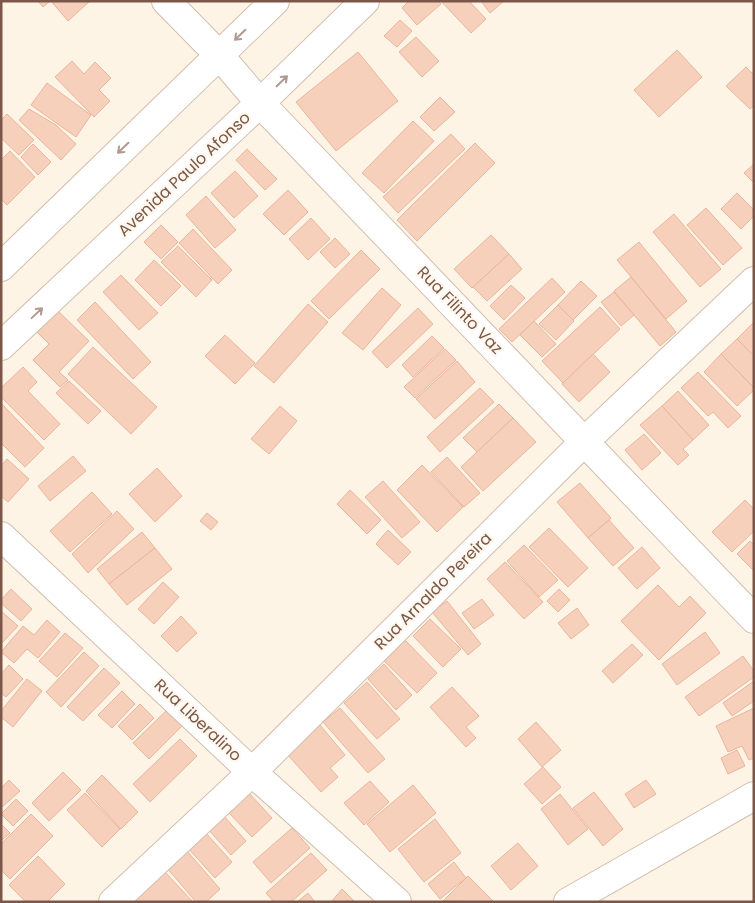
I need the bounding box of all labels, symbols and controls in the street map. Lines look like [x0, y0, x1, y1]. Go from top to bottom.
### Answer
one-way arrow [234, 29, 246, 41]
one-way arrow [276, 75, 289, 87]
street label: Avenida Paulo Afonso [113, 106, 255, 242]
one-way arrow [117, 142, 130, 154]
street label: Rua Filinto Vaz [412, 261, 508, 359]
one-way arrow [30, 307, 43, 319]
street label: Rua Arnaldo Pereira [369, 527, 497, 655]
street label: Rua Liberalino [149, 673, 247, 767]

